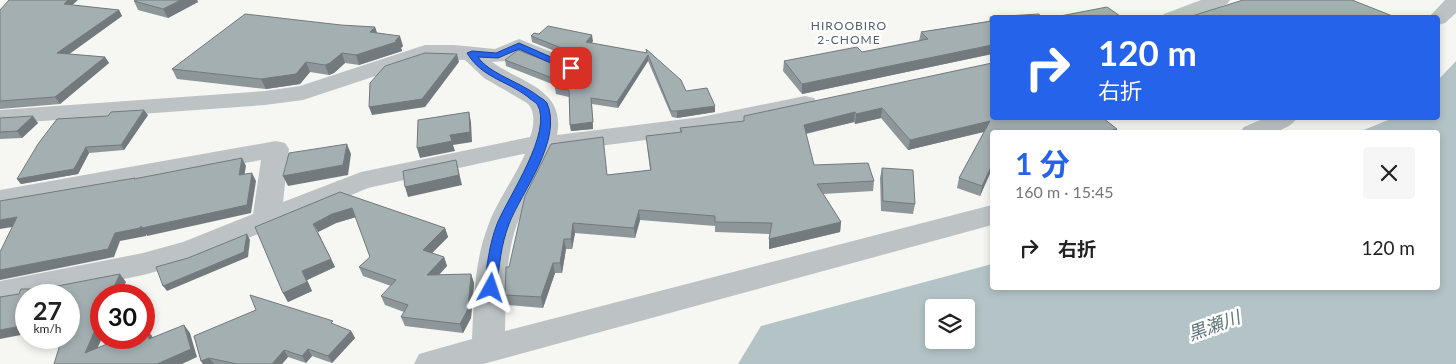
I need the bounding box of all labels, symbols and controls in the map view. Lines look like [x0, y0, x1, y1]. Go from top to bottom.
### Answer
district label: HIROOBIRO 2-CHOME [811, 18, 887, 47]
text: 120 m [1098, 31, 1197, 73]
icon: right [1015, 35, 1080, 100]
pin [550, 47, 592, 89]
icon: arrive [557, 54, 585, 82]
text: 右折 [1098, 77, 1142, 104]
text: 1 分 [1015, 145, 1070, 181]
button: close [1363, 147, 1415, 199]
text: 160 m · 15:45 [1015, 182, 1114, 201]
icon: right [1015, 234, 1043, 262]
text: 120 m [1361, 236, 1415, 259]
text: 右折 [1058, 237, 1096, 260]
position arrow [464, 261, 516, 313]
speed limit sign: 30 [90, 284, 155, 349]
text: 27 [33, 295, 62, 325]
map controls [925, 299, 975, 349]
button: layers [925, 299, 975, 349]
water label: 黒瀬川 [1185, 305, 1245, 345]
text: km/h [33, 321, 62, 336]

